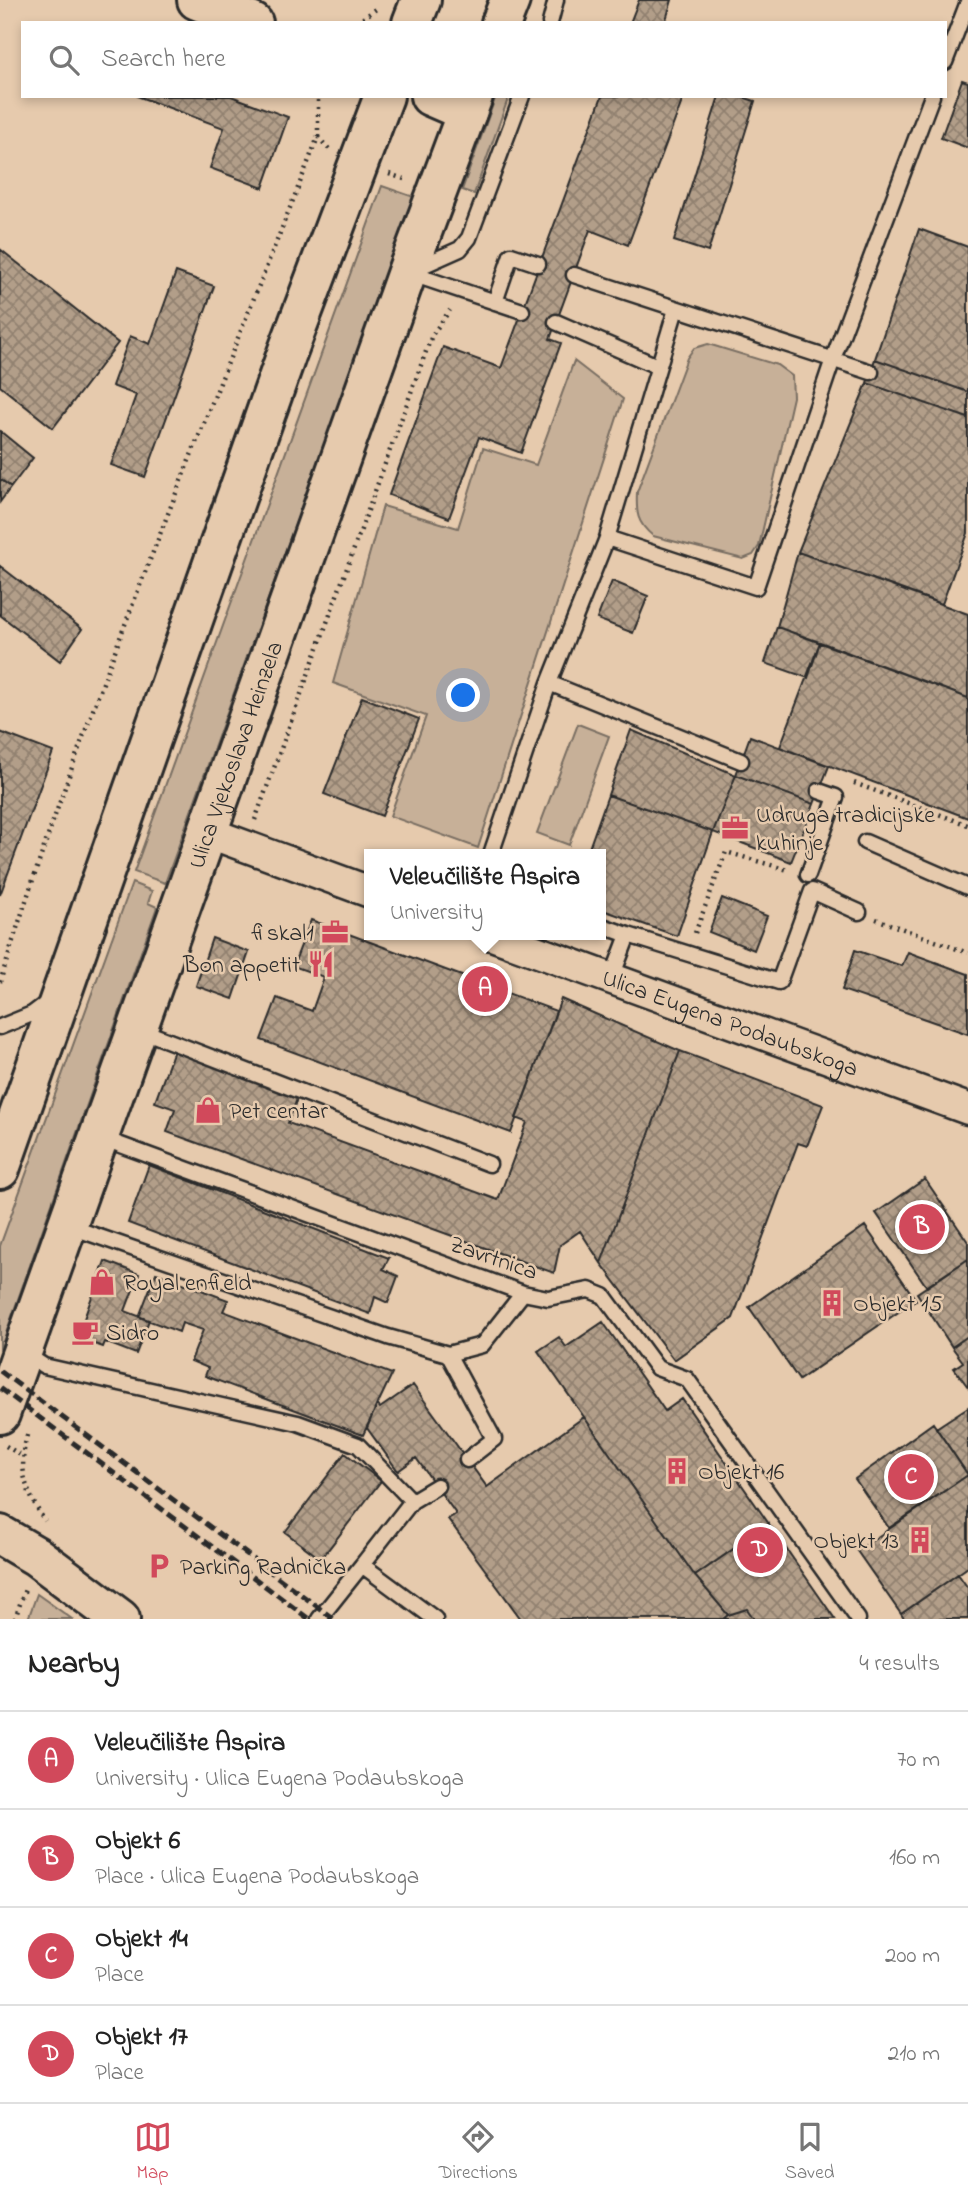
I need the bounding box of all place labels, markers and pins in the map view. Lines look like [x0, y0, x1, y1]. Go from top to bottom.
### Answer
place label: Udruga tradicijske kuhinje [756, 799, 935, 862]
office icon: Udruga tradicijske kuhinje [720, 813, 750, 843]
place label: fiskal1 [251, 917, 314, 952]
office icon: fiskal1 [320, 917, 350, 947]
place label: Bon appetit [182, 949, 300, 984]
restaurant icon: Bon appetit [306, 949, 336, 979]
pin: A [462, 963, 508, 1015]
shop icon: Pet centar [193, 1095, 223, 1125]
place label: Pet centar [229, 1095, 329, 1130]
pin: B [899, 1201, 945, 1253]
shop icon: Royal enfield [87, 1267, 117, 1297]
place label: Royal enfield [123, 1267, 252, 1303]
building icon: Objekt 15 [817, 1288, 847, 1318]
place label: Objekt 15 [853, 1288, 943, 1323]
cafe icon: Sidro [70, 1317, 100, 1347]
place label: Sidro [106, 1317, 159, 1352]
pin: C [888, 1451, 934, 1503]
building icon: Objekt 16 [662, 1456, 692, 1486]
place label: Objekt 16 [698, 1456, 785, 1491]
pin: D [737, 1524, 783, 1576]
place label: Objekt 13 [813, 1525, 899, 1560]
building icon: Objekt 13 [905, 1525, 935, 1555]
parking icon: Parking Radnička [144, 1551, 174, 1581]
place label: Parking Radnička [180, 1551, 346, 1586]

